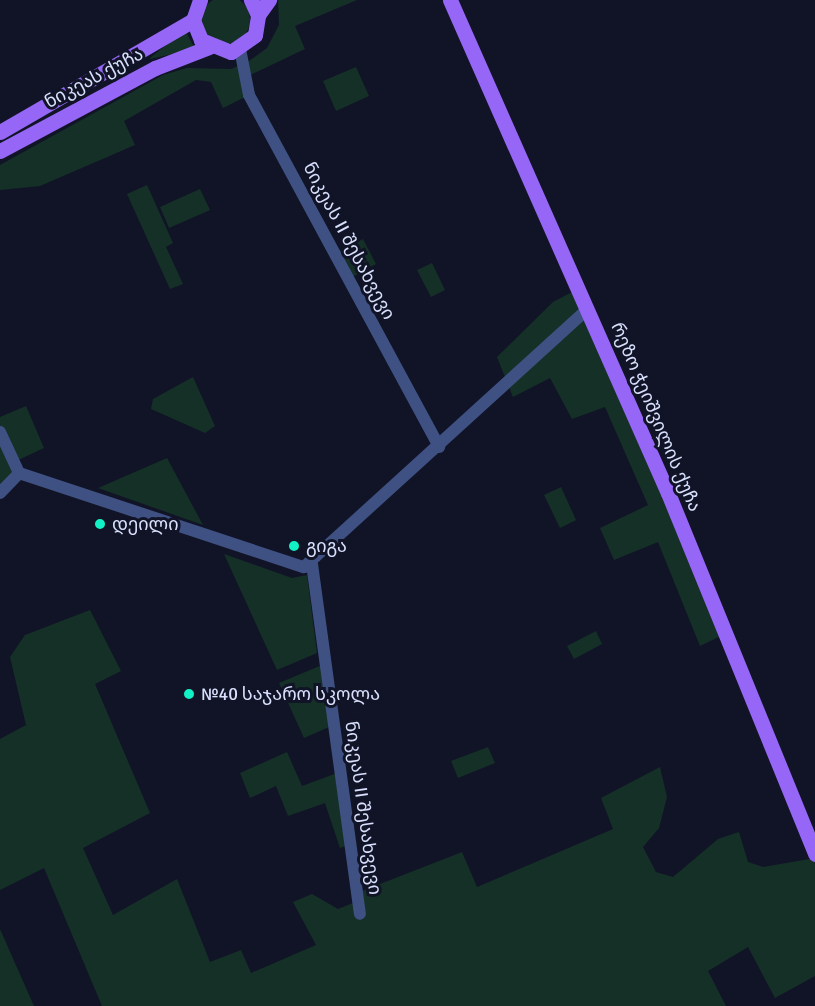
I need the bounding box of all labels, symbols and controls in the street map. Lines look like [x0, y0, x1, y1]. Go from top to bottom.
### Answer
street label: ნიკეას ქუჩა [41, 43, 147, 113]
street label: ნიკეას II შესახვევი [298, 159, 400, 323]
street label: რეზო ჭეიშვილის ქუჩა [606, 319, 706, 515]
place label: დეილი [112, 513, 179, 535]
marker: დეილი [93, 517, 107, 531]
place label: გიგა [306, 535, 347, 557]
marker: გიგა [287, 539, 301, 553]
place label: №40 საჯარო სკოლა [201, 683, 380, 705]
marker: №40 საჯარო სკოლა [182, 687, 196, 701]
street label: ნიკეას II შესახვევი [340, 720, 386, 896]

